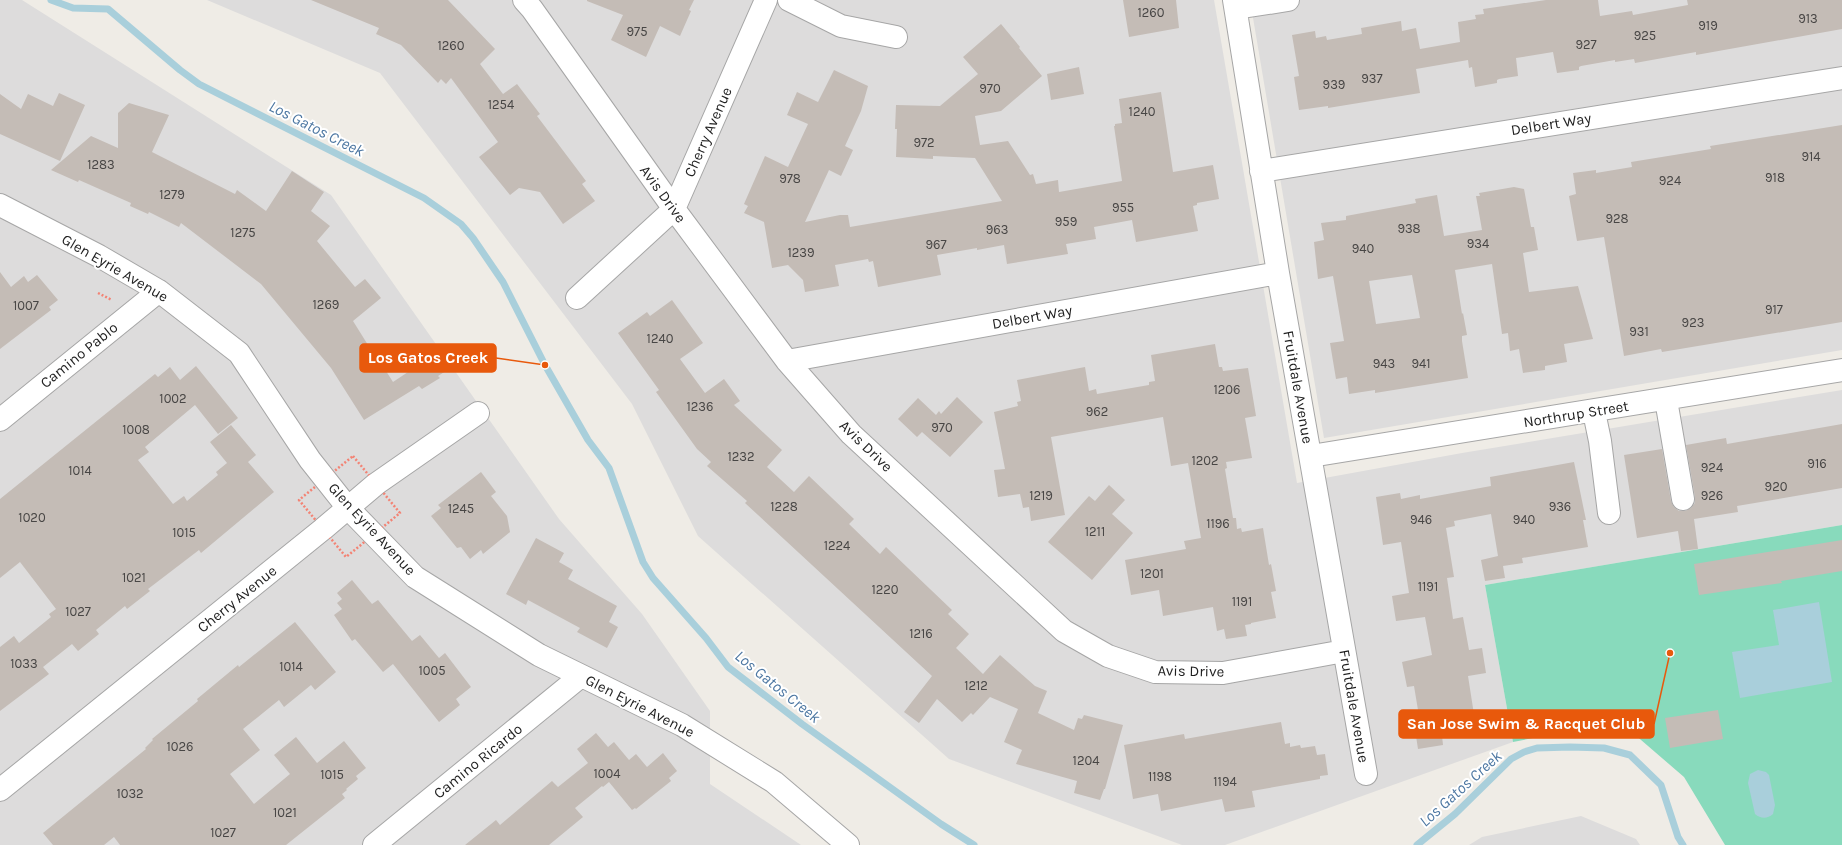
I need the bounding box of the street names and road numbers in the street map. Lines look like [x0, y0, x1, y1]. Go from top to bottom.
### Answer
street label: Cherry Avenue [680, 84, 736, 180]
street label: Delbert Way [1509, 109, 1593, 139]
street label: Avis Drive [636, 162, 690, 226]
street label: Glen Eyrie Avenue [58, 230, 172, 306]
street label: Delbert Way [990, 301, 1074, 333]
street label: Camino Pablo [37, 318, 121, 392]
street label: Fruitdale Avenue [1279, 329, 1317, 445]
street label: Northrup Street [1522, 397, 1630, 431]
street label: Avis Drive [836, 416, 896, 476]
street label: Glen Eyrie Avenue [324, 479, 420, 579]
street label: Cherry Avenue [194, 562, 280, 636]
street label: Fruitdale Avenue [1335, 648, 1373, 764]
street label: Avis Drive [1157, 661, 1225, 681]
street label: Glen Eyrie Avenue [582, 671, 698, 741]
street label: Camino Ricardo [430, 720, 526, 802]

